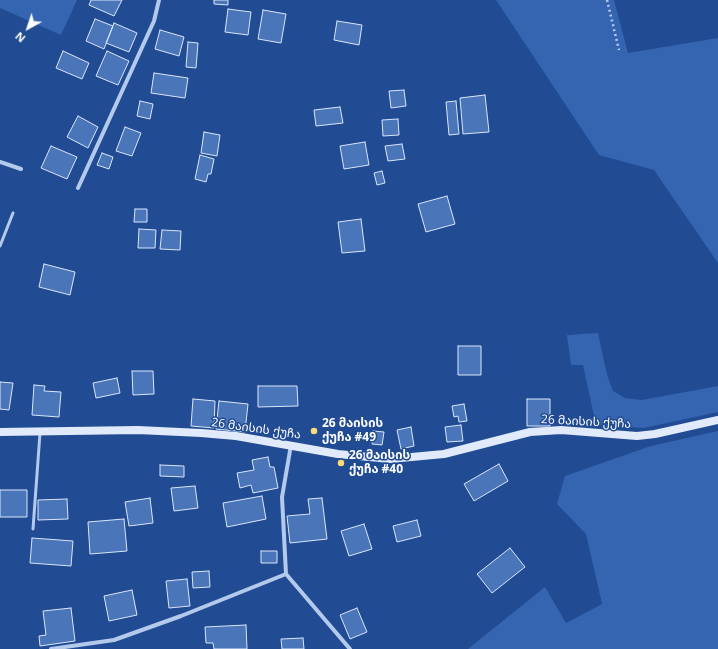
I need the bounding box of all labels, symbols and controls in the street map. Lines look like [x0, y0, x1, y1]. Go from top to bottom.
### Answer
north arrow [8, 8, 48, 48]
text: N [12, 29, 28, 46]
street label: 26 მაისის ქუჩა [541, 412, 631, 432]
street label: 26 მაისის ქუჩა [210, 416, 302, 442]
place label: 26 მაისის ქუჩა #49 [322, 417, 383, 445]
marker: 26 მაისის ქუჩა #49 [309, 426, 319, 436]
place label: 26 მაისის ქუჩა #40 [349, 449, 410, 477]
marker: 26 მაისის ქუჩა #40 [336, 458, 346, 468]

